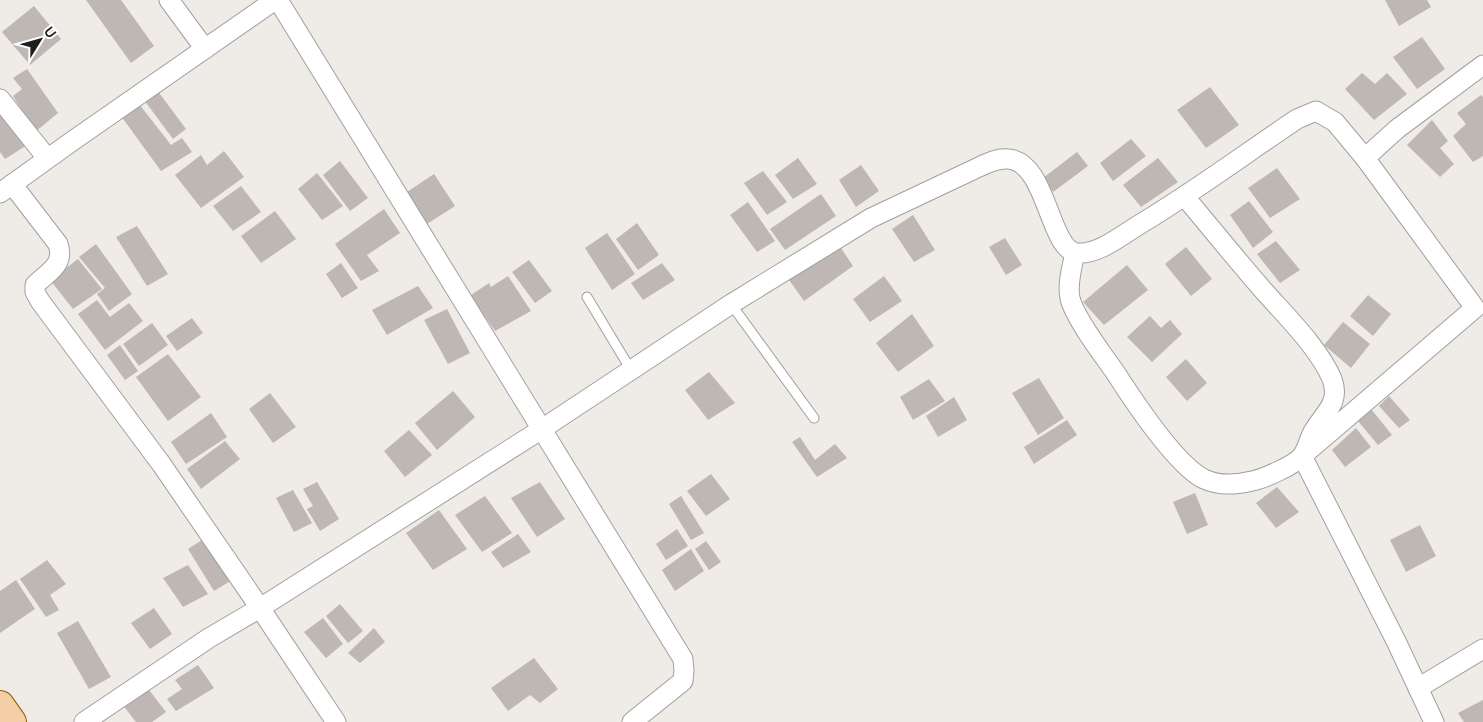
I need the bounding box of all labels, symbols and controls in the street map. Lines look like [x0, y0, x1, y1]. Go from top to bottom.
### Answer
north arrow [15, 15, 65, 65]
text: U [40, 23, 61, 42]

